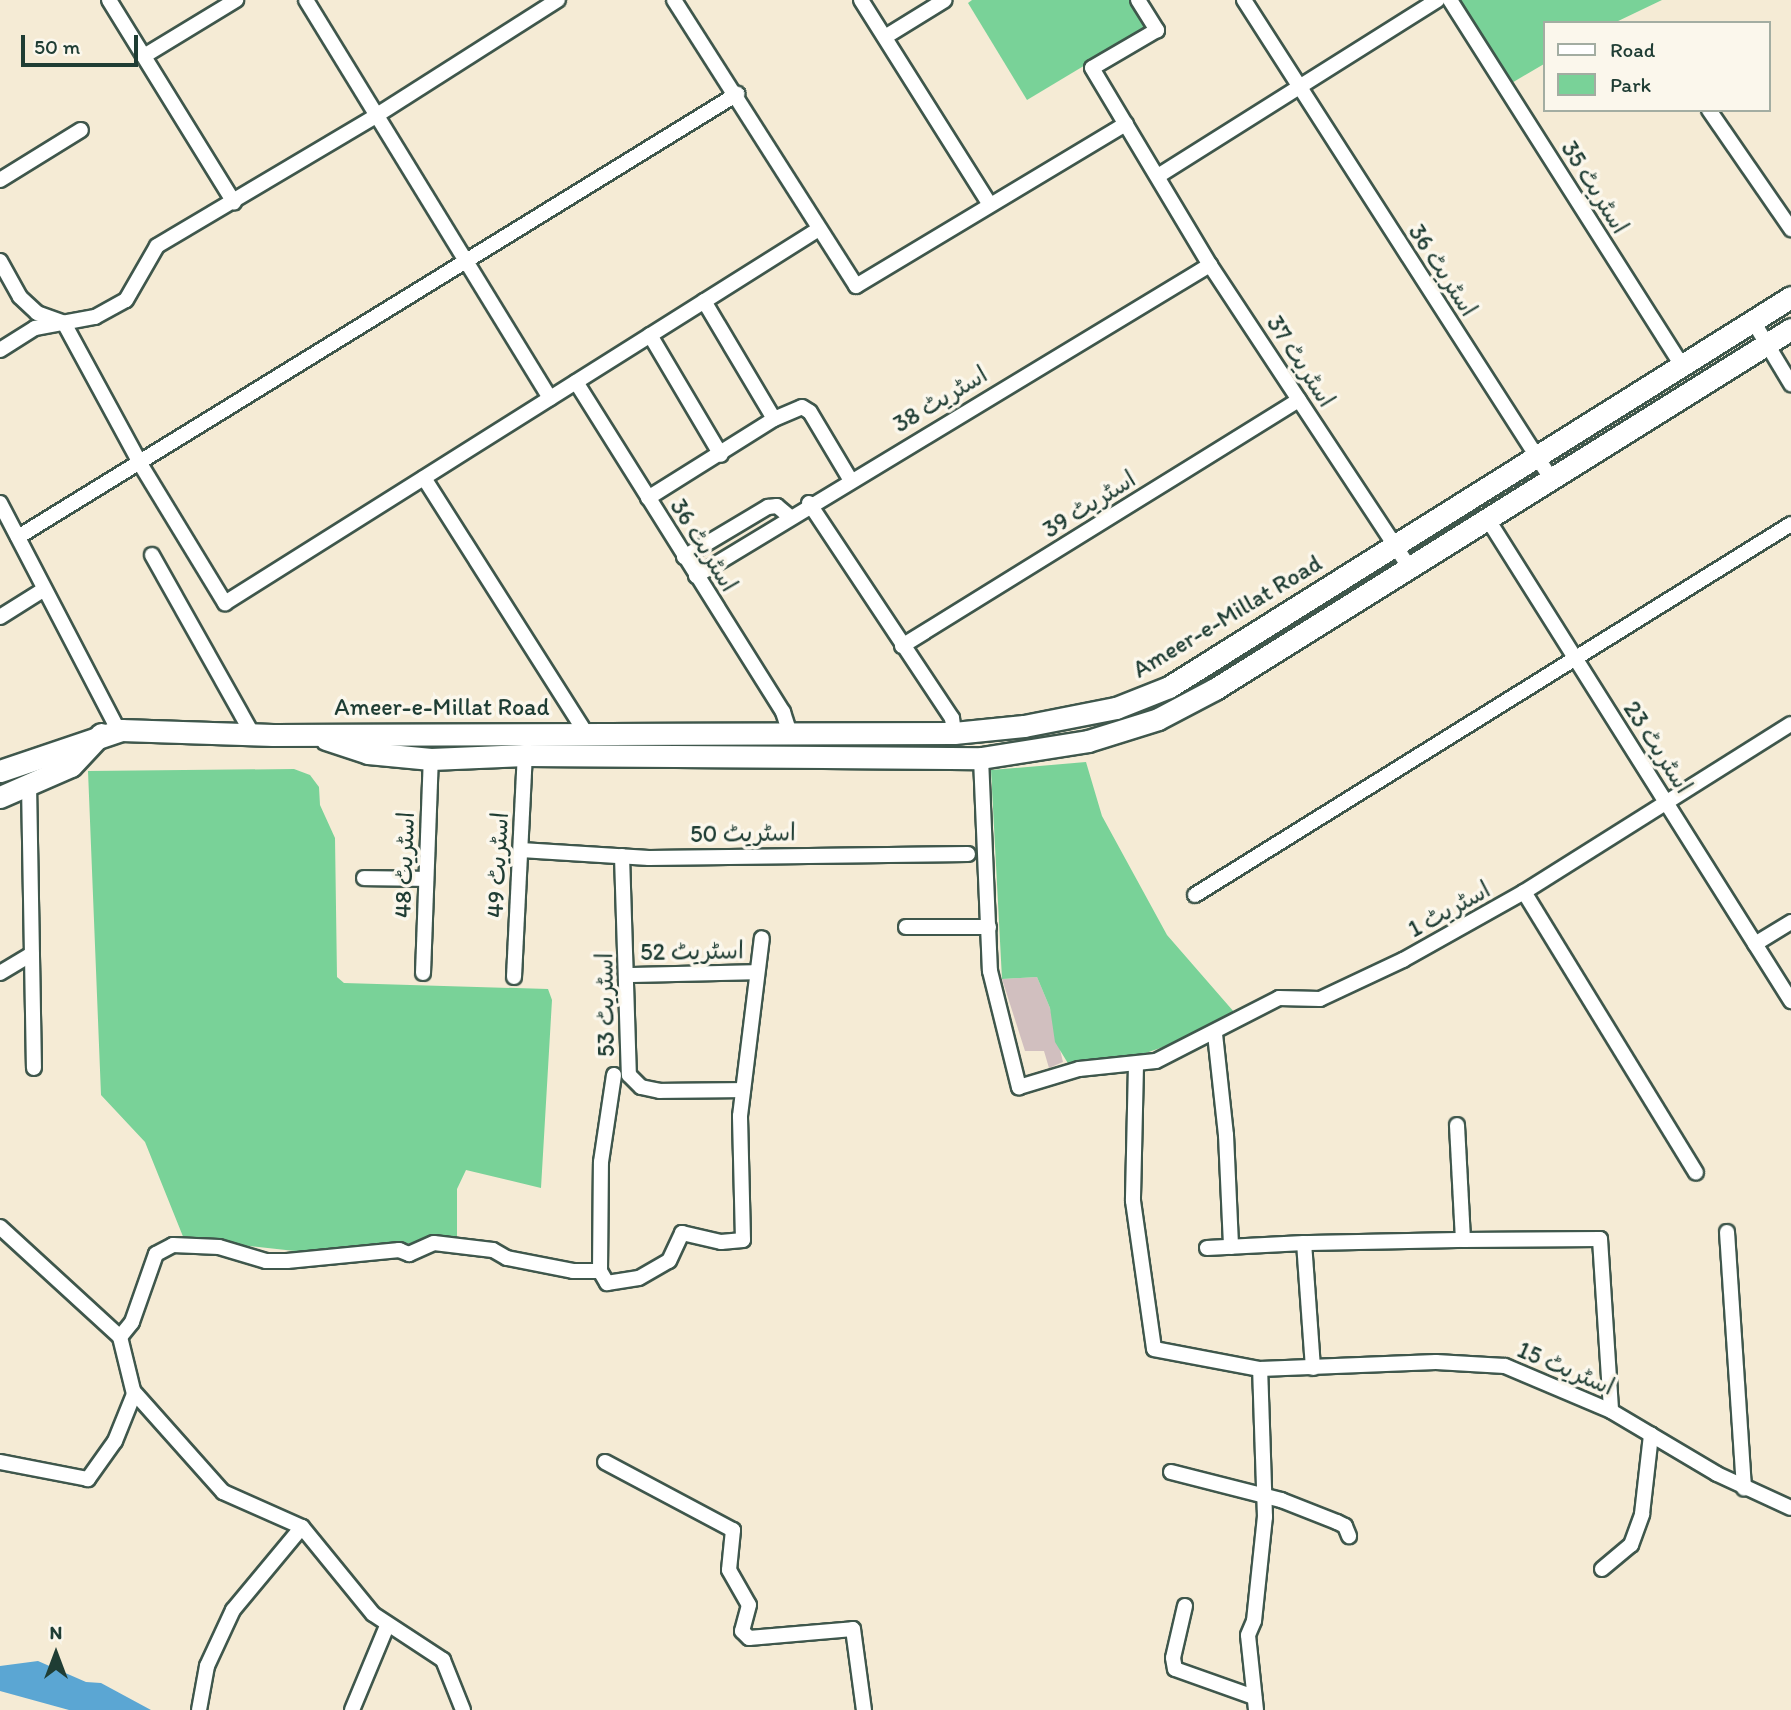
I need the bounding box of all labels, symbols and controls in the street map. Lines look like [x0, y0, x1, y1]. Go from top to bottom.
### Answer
scale bar [24, 21, 142, 65]
legend [1542, 21, 1770, 112]
text: 50 m [34, 34, 80, 59]
text: Road [1610, 37, 1655, 62]
text: Park [1610, 72, 1651, 97]
street label: اسٹریٹ 35 [1555, 135, 1635, 239]
street label: اسٹریٹ 36 [1402, 218, 1484, 322]
street label: اسٹریٹ 37 [1261, 310, 1341, 412]
street label: اسٹریٹ 38 [888, 360, 992, 438]
street label: اسٹریٹ 39 [1037, 464, 1141, 544]
street label: اسٹریٹ 36 [664, 493, 744, 597]
street label: Ameer-e-Millat Road [1128, 548, 1326, 684]
street label: Ameer-e-Millat Road [335, 693, 549, 721]
street label: اسٹریٹ 23 [1618, 695, 1698, 799]
street label: اسٹریٹ 48 [388, 811, 420, 919]
street label: اسٹریٹ 49 [480, 812, 514, 918]
street label: اسٹریٹ 50 [690, 818, 796, 848]
street label: اسٹریٹ 1 [1403, 875, 1495, 943]
street label: اسٹریٹ 52 [640, 936, 744, 966]
street label: اسٹریٹ 53 [590, 953, 620, 1057]
street label: اسٹریٹ 15 [1513, 1335, 1619, 1401]
north arrow [21, 1619, 91, 1689]
text: N [50, 1621, 62, 1644]

